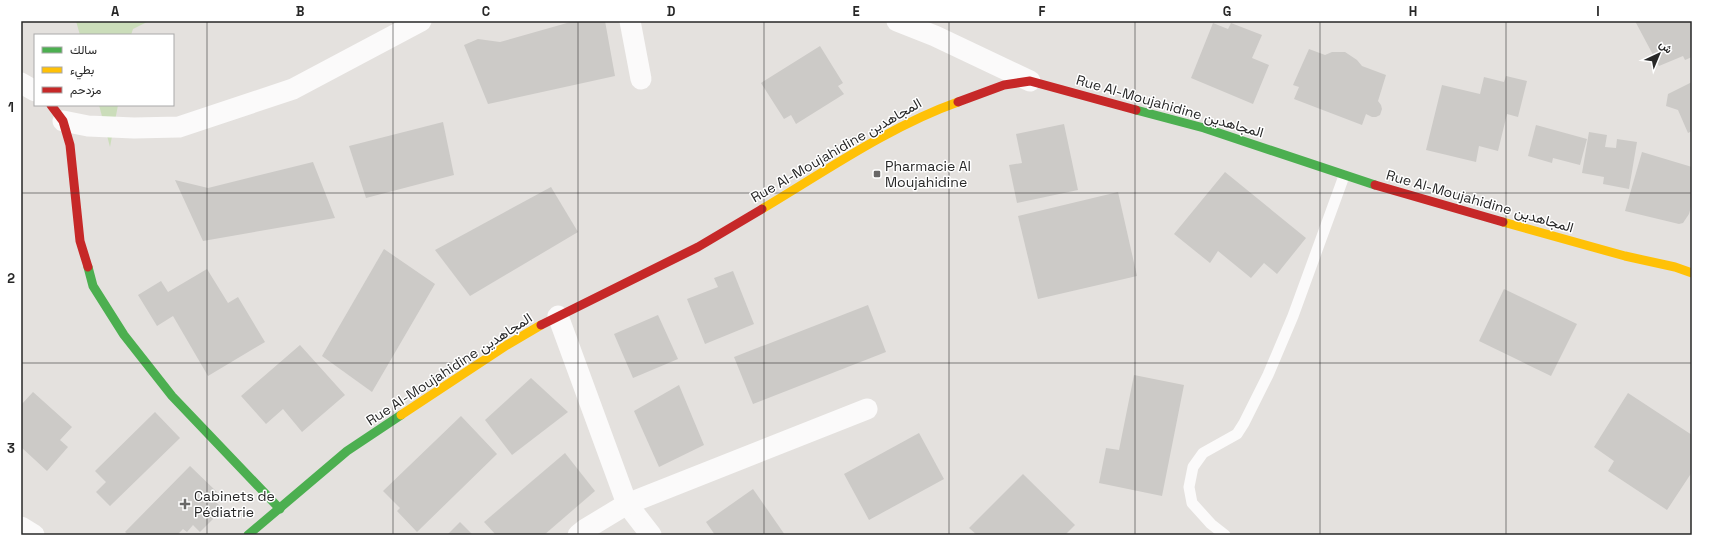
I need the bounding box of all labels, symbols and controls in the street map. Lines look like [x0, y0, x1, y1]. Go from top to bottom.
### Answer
text: A [111, 3, 120, 20]
text: B [296, 3, 305, 20]
text: C [482, 3, 490, 20]
text: D [667, 3, 676, 20]
text: E [852, 3, 860, 20]
text: F [1039, 3, 1046, 20]
text: G [1223, 3, 1231, 20]
text: H [1409, 3, 1417, 20]
text: I [1596, 3, 1600, 20]
legend [34, 34, 174, 106]
north arrow [1639, 34, 1679, 74]
text: ش [1656, 37, 1676, 56]
text: سالك [70, 42, 97, 58]
text: بطيء [70, 62, 94, 80]
street label: Rue Al-Moujahidine المجاهدين [1074, 71, 1266, 141]
text: مزدحم [70, 82, 101, 98]
street label: Rue Al-Moujahidine المجاهدين [747, 94, 925, 206]
text: 1 [8, 99, 14, 116]
place label: Pharmacie Al Moujahidine [885, 157, 971, 191]
street label: Rue Al-Moujahidine المجاهدين [1384, 166, 1576, 236]
marker: Pharmacie Al Moujahidine [872, 169, 882, 179]
text: 2 [7, 270, 15, 287]
street label: Rue Al-Moujahidine المجاهدين [363, 309, 535, 429]
text: 3 [7, 440, 15, 457]
place label: Cabinets de Pédiatrie [194, 487, 275, 521]
marker: Cabinets de Pédiatrie [179, 498, 191, 510]

